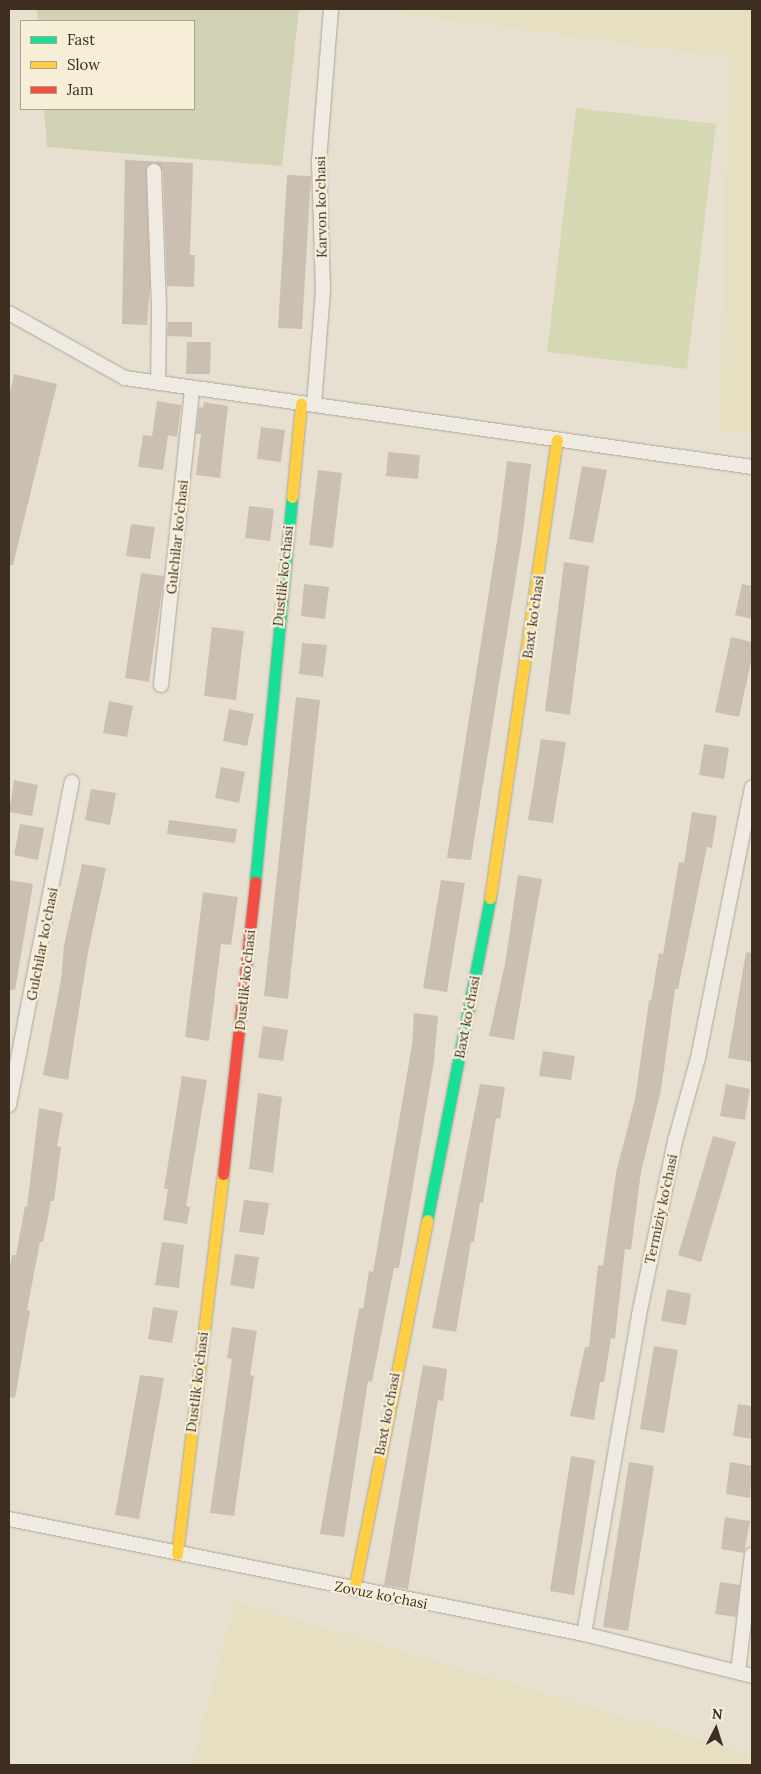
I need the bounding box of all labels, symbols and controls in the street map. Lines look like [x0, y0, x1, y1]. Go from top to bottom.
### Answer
legend [20, 20, 195, 110]
text: Fast [67, 30, 95, 49]
text: Slow [67, 55, 100, 74]
text: Jam [67, 80, 94, 99]
street label: Karvon ko'chasi [312, 156, 330, 258]
street label: Gulchilar ko'chasi [163, 479, 191, 595]
street label: Dustlik ko'chasi [269, 525, 297, 627]
street label: Baxt ko'chasi [519, 574, 547, 660]
street label: Gulchilar ko'chasi [23, 886, 61, 1002]
street label: Dustlik ko'chasi [231, 929, 259, 1031]
street label: Baxt ko'chasi [451, 974, 483, 1060]
street label: Termiziy ko'chasi [641, 1152, 681, 1266]
street label: Dustlik ko'chasi [182, 1331, 212, 1433]
street label: Baxt ko'chasi [371, 1371, 403, 1457]
street label: Zovuz ko'chasi [333, 1578, 429, 1612]
north arrow [691, 1704, 741, 1754]
text: N [711, 1705, 723, 1723]

